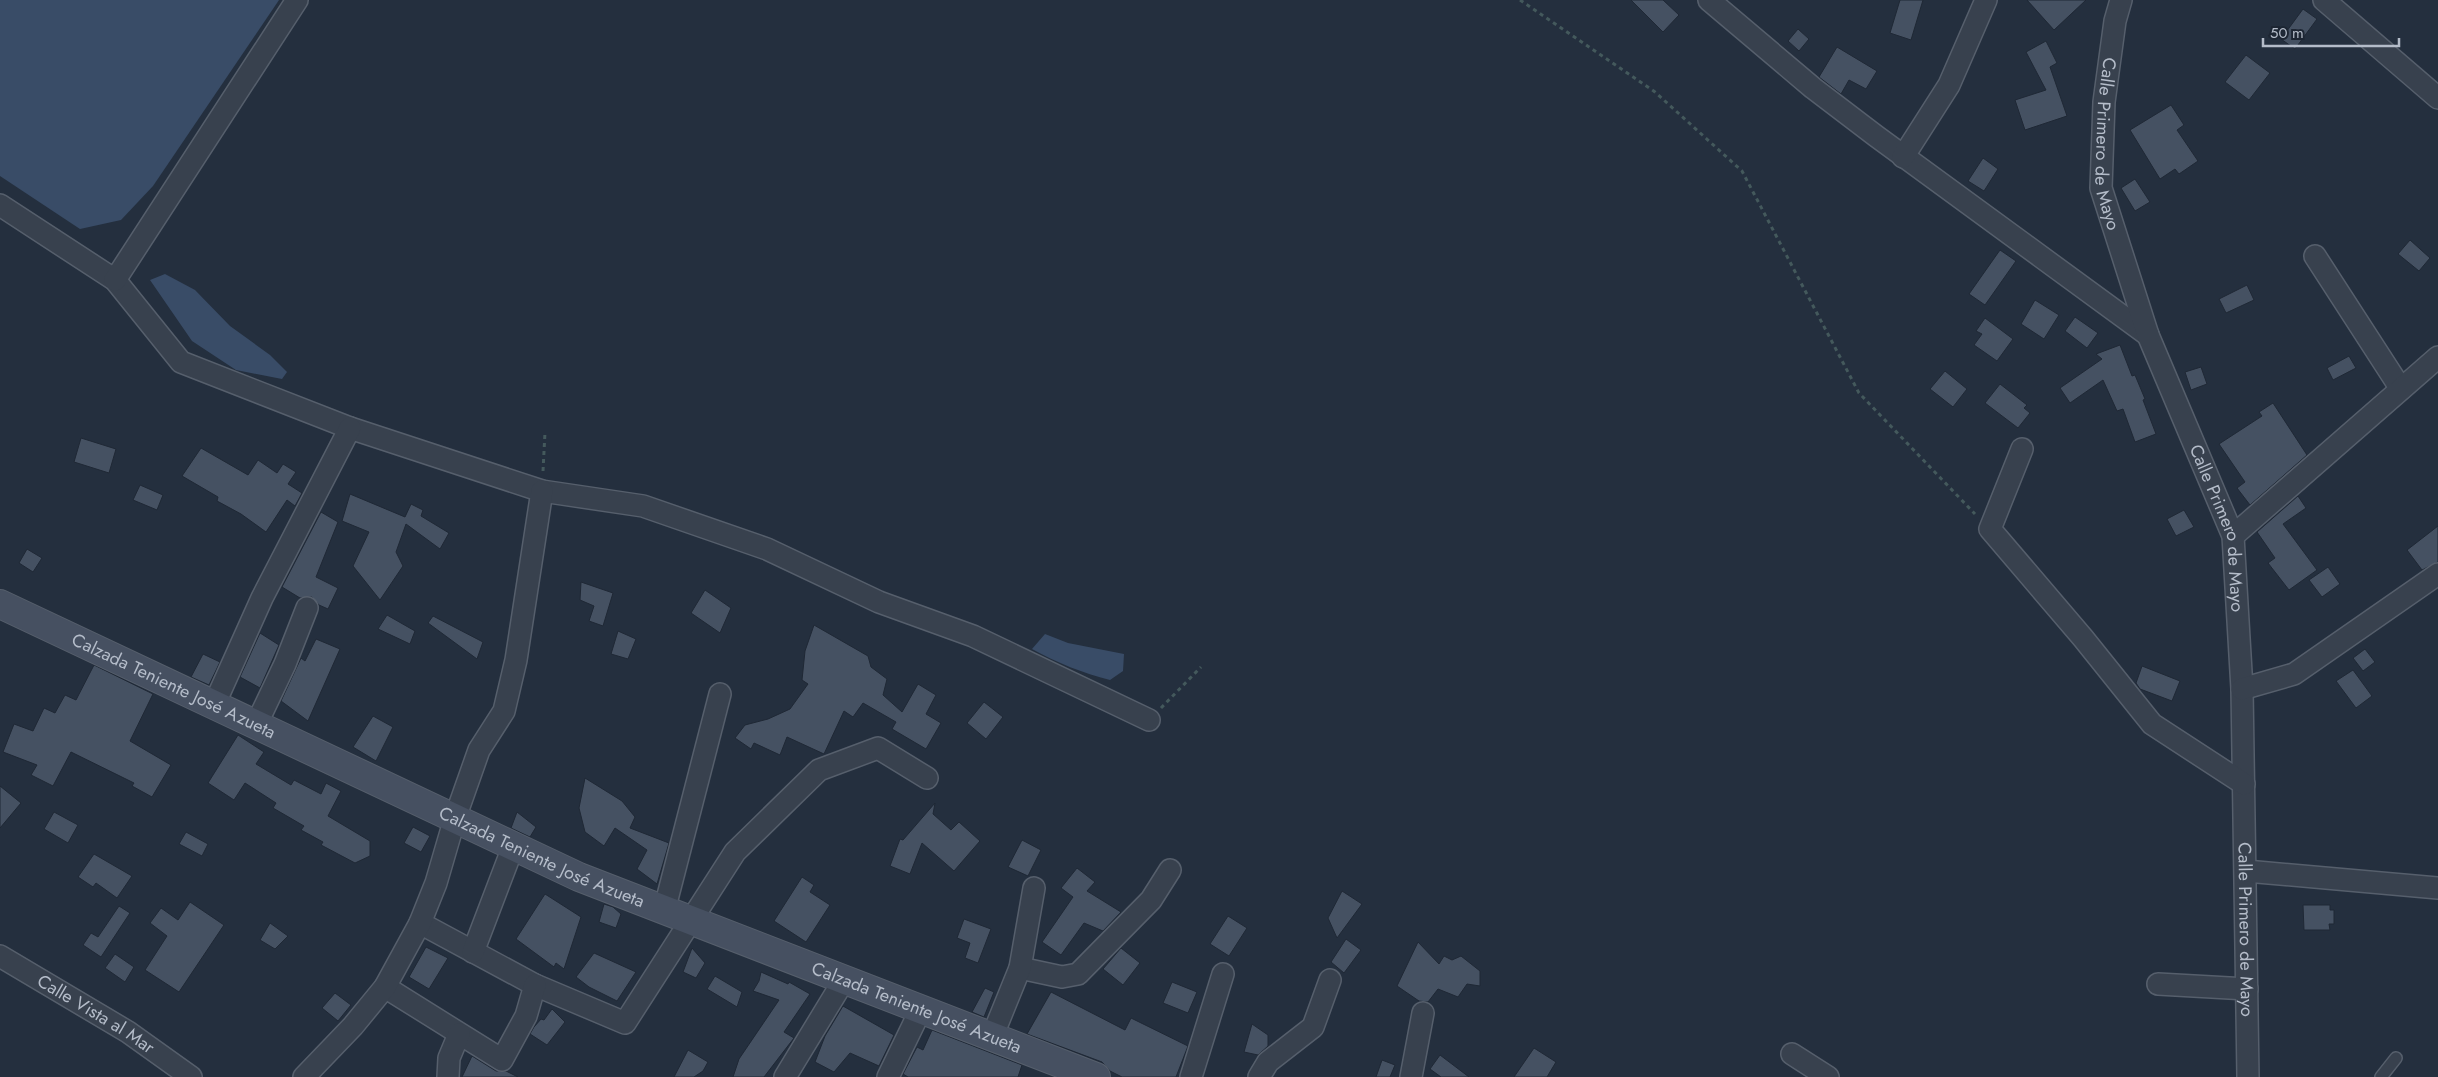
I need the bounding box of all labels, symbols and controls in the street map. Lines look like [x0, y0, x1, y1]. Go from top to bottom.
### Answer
scale bar [2263, 15, 2399, 47]
text: 50 m [2270, 22, 2304, 44]
street label: Calle Primero de Mayo [2088, 56, 2127, 234]
street label: Calle Primero de Mayo [2183, 440, 2250, 613]
street label: Calzada Teniente José Azueta [67, 627, 280, 745]
street label: Calzada Teniente José Azueta [435, 800, 648, 914]
street label: Calle Primero de Mayo [2231, 842, 2260, 1017]
street label: Calzada Teniente José Azueta [808, 955, 1025, 1060]
street label: Calle Vista al Mar [32, 968, 161, 1061]

